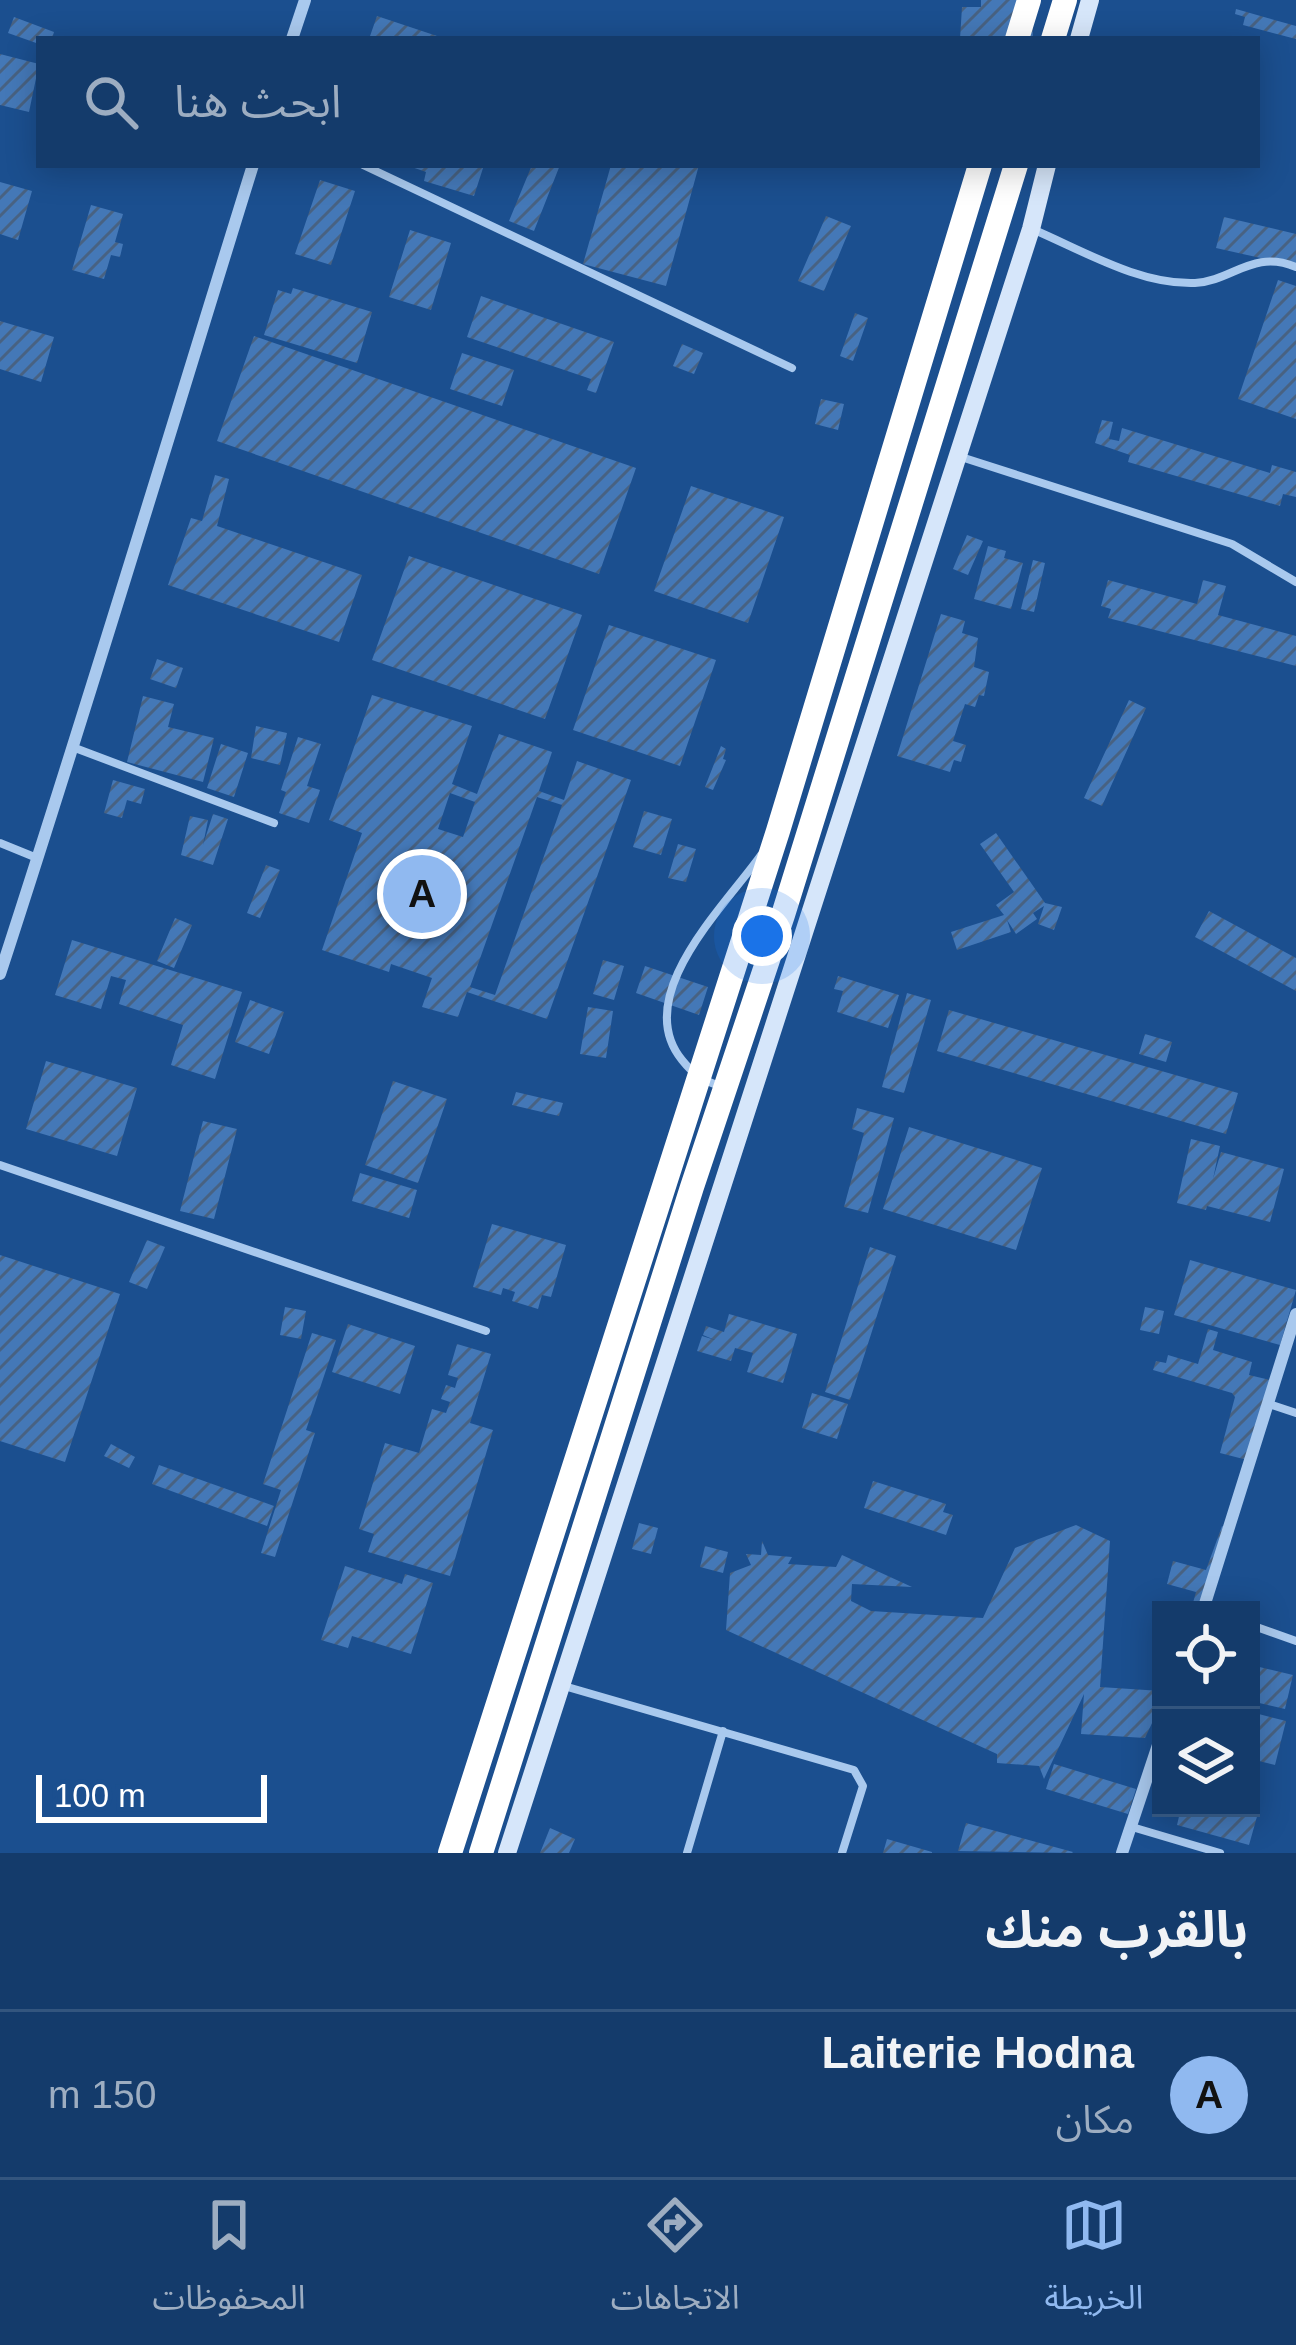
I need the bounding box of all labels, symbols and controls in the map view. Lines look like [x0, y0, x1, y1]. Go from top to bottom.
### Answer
search box [36, 36, 1260, 168]
icon: search [78, 69, 144, 135]
text: ابحث هنا [174, 76, 342, 127]
pin: A [383, 849, 461, 939]
your location [732, 906, 792, 966]
map controls [1152, 1601, 1260, 1817]
button: locate [1152, 1601, 1260, 1709]
button: layers [1152, 1709, 1260, 1817]
scale bar [36, 1769, 267, 1822]
text: 100 m [54, 1777, 146, 1814]
text: بالقرب منك [985, 1901, 1248, 1958]
text: Laiterie Hodna [821, 2027, 1134, 2078]
text: 150 m [48, 2073, 156, 2116]
text: A [1195, 2073, 1223, 2116]
text: مكان [1056, 2098, 1134, 2141]
tab: المحفوظات [153, 2192, 306, 2333]
tab: الاتجاهات [611, 2192, 740, 2333]
tab: الخريطة [1045, 2192, 1143, 2333]

